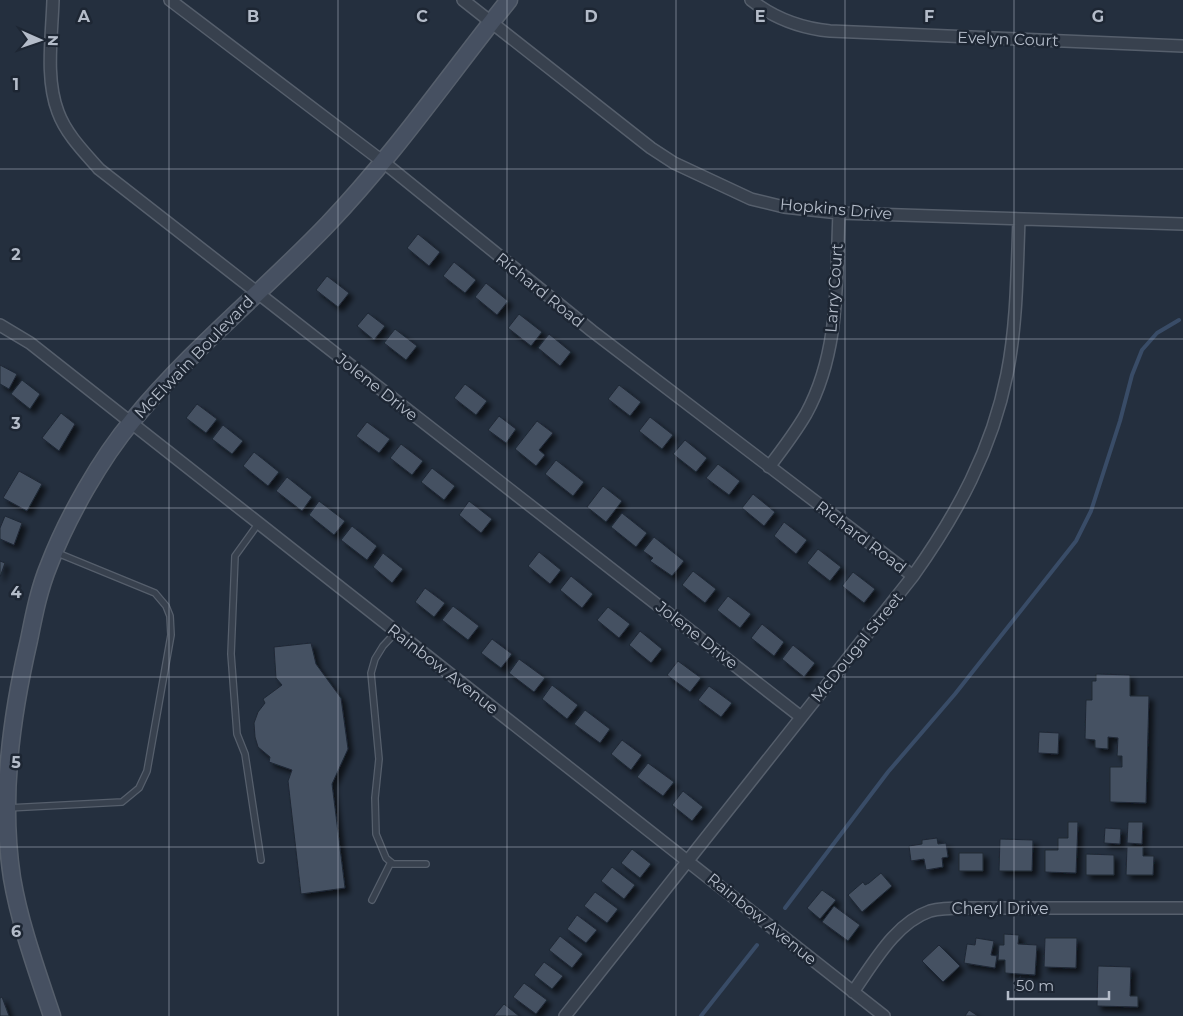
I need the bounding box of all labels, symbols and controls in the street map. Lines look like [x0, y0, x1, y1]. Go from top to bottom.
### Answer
text: A [77, 7, 91, 26]
text: B [247, 7, 259, 26]
text: C [416, 7, 428, 26]
text: D [584, 7, 598, 26]
text: E [755, 7, 765, 26]
text: F [924, 7, 934, 26]
text: G [1092, 7, 1104, 26]
north arrow [15, 15, 65, 65]
street label: Evelyn Court [957, 28, 1060, 50]
text: N [44, 34, 62, 46]
text: 1 [13, 75, 19, 94]
street label: Hopkins Drive [779, 195, 893, 223]
street label: Larry Court [821, 242, 847, 333]
text: 2 [11, 245, 21, 264]
street label: Richard Road [492, 249, 588, 331]
street label: McElwain Boulevard [130, 292, 258, 422]
street label: Jolene Drive [332, 349, 422, 425]
text: 3 [10, 414, 21, 433]
street label: Richard Road [812, 497, 910, 577]
text: 4 [10, 583, 22, 602]
street label: McDougal Street [807, 588, 907, 706]
street label: Jolene Drive [652, 597, 742, 673]
street label: Rainbow Avenue [384, 620, 502, 718]
text: 5 [11, 753, 21, 772]
street label: Rainbow Avenue [703, 869, 821, 969]
street label: Cheryl Drive [951, 899, 1049, 918]
text: 6 [11, 922, 21, 941]
scale bar [1008, 968, 1109, 1000]
text: 50 m [1016, 976, 1054, 995]

